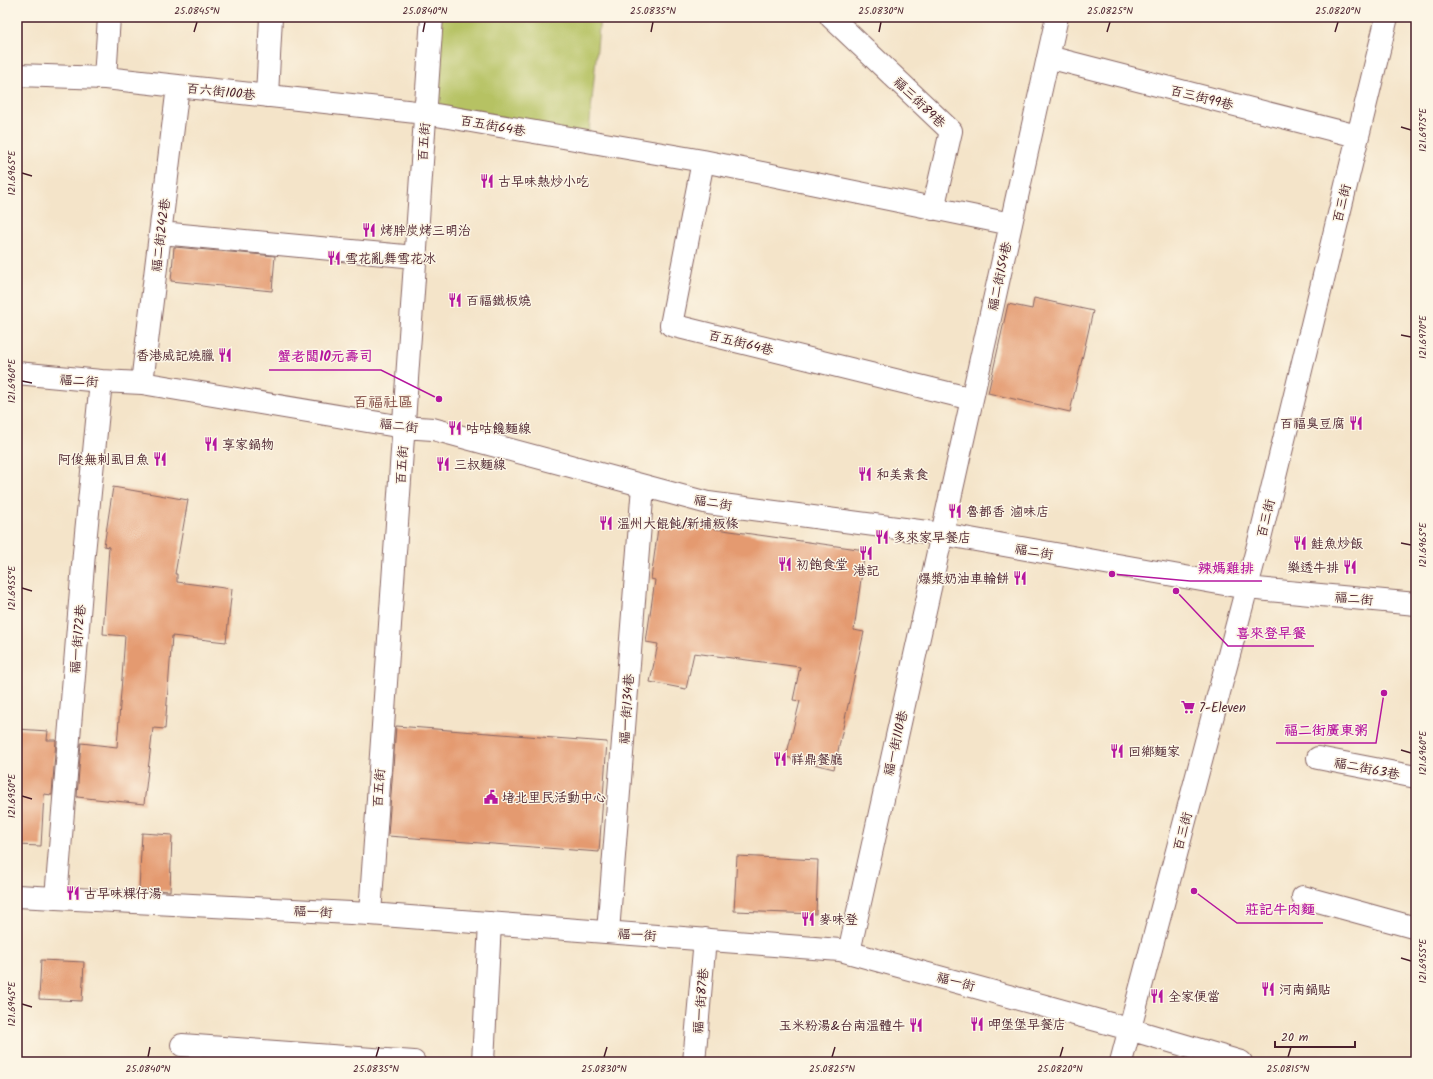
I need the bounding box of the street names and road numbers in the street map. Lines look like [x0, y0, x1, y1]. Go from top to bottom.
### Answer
street label: 福三街89巷 [888, 73, 950, 134]
street label: 百六街100巷 [185, 78, 256, 107]
street label: 百三街99巷 [1168, 80, 1236, 116]
street label: 百五街64巷 [458, 110, 527, 143]
street label: 百五街 [413, 122, 436, 162]
street label: 百三街 [1328, 182, 1357, 225]
street label: 福二街242巷 [147, 197, 176, 273]
street label: 福二街154巷 [983, 240, 1018, 313]
street label: 百五街64巷 [706, 325, 775, 362]
street label: 福二街 [59, 370, 99, 393]
street label: 福二街 [378, 414, 419, 439]
street label: 百五街 [391, 445, 414, 485]
street label: 福二街 [692, 490, 734, 517]
street label: 百三街 [1252, 497, 1281, 540]
street label: 福二街 [1013, 539, 1055, 566]
street label: 福二街 [1334, 587, 1374, 612]
street label: 福一街172巷 [65, 604, 92, 675]
street label: 福一街134巷 [615, 673, 640, 745]
street label: 福一街110巷 [879, 708, 914, 778]
street label: 福二街63巷 [1332, 753, 1401, 786]
street label: 百五街 [368, 768, 391, 808]
street label: 百三街 [1168, 810, 1199, 853]
street label: 福一街 [293, 901, 333, 924]
street label: 福一街 [617, 924, 657, 947]
street label: 福一街87巷 [688, 967, 715, 1035]
street label: 福一街 [934, 967, 977, 998]

